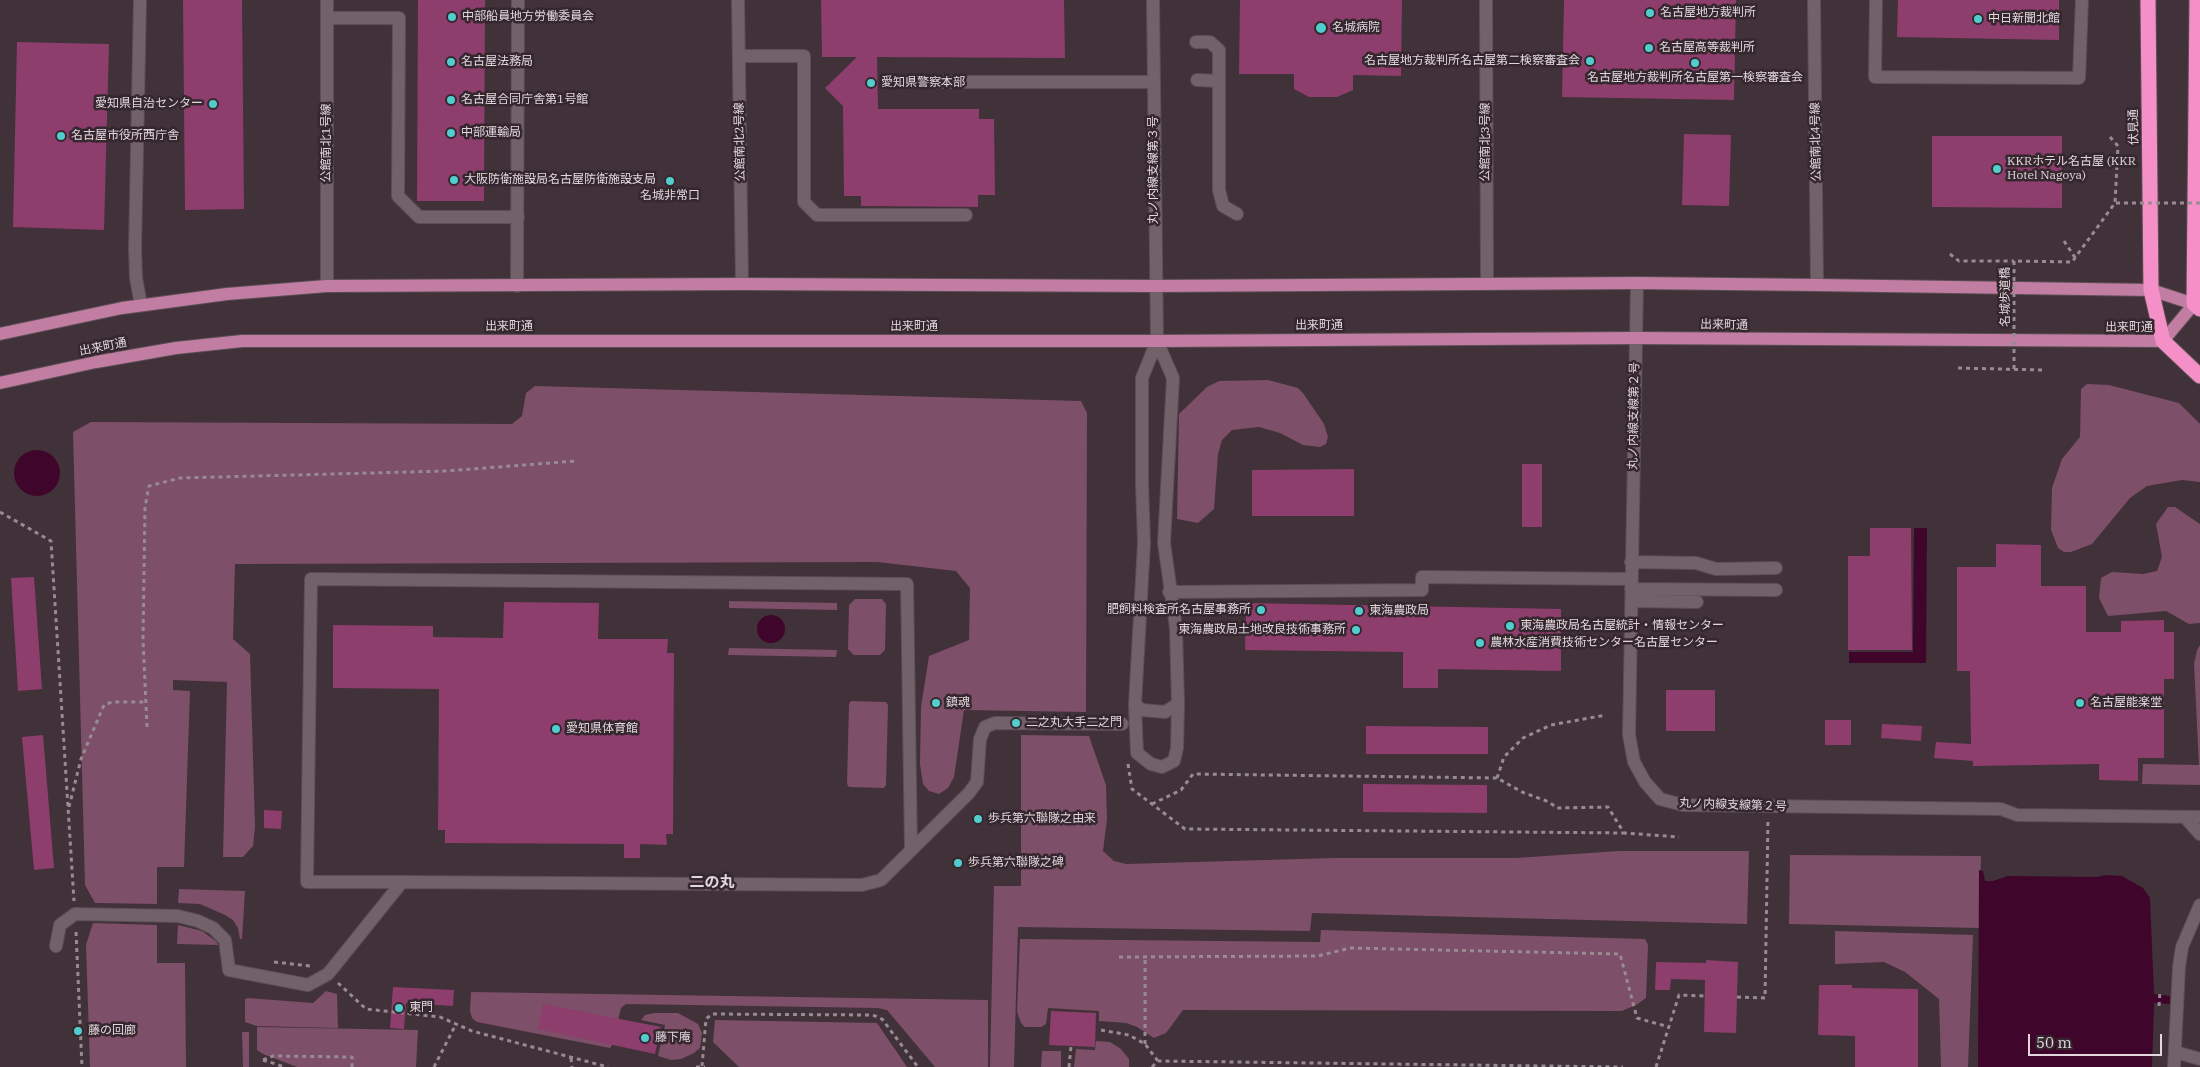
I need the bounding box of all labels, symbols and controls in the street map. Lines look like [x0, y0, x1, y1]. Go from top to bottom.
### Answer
place label: 名古屋地方裁判所 [1660, 6, 1756, 20]
marker: 名古屋地方裁判所 [1644, 7, 1656, 19]
place label: 中部船員地方労働委員会 [462, 10, 594, 24]
marker: 中部船員地方労働委員会 [446, 11, 458, 23]
place label: 中日新聞北館 [1988, 12, 2060, 26]
marker: 中日新聞北館 [1972, 13, 1984, 25]
marker: 名城病院 [1314, 21, 1328, 35]
place label: 名城病院 [1332, 21, 1380, 35]
place label: 名古屋高等裁判所 [1659, 41, 1755, 55]
marker: 名古屋高等裁判所 [1643, 42, 1655, 54]
place label: 名古屋地方裁判所名古屋第二検察審査会 [1364, 54, 1580, 68]
place label: 名古屋法務局 [461, 55, 533, 69]
marker: 名古屋地方裁判所名古屋第二検察審査会 [1584, 55, 1596, 67]
marker: 名古屋法務局 [445, 56, 457, 68]
marker: 名古屋地方裁判所名古屋第一検察審査会 [1689, 57, 1701, 69]
place label: 名古屋地方裁判所名古屋第一検察審査会 [1587, 71, 1803, 85]
place label: 愛知県警察本部 [881, 76, 965, 90]
marker: 愛知県警察本部 [865, 77, 877, 89]
place label: 名古屋合同庁舎第1号館 [461, 93, 588, 107]
marker: 名古屋合同庁舎第1号館 [445, 94, 457, 106]
place label: 愛知県自治センター [95, 97, 203, 111]
marker: 愛知県自治センター [207, 98, 219, 110]
street label: 公館南北2号線 [732, 102, 748, 182]
street label: 公館南北3号線 [1479, 102, 1493, 182]
street label: 公館南北4号線 [1808, 102, 1824, 182]
street label: 公館南北1号線 [320, 103, 334, 183]
street label: 伏見通 [2126, 109, 2142, 145]
street label: 丸ノ内線支線第３号 [1147, 116, 1161, 224]
place label: 中部運輸局 [461, 126, 521, 140]
marker: 中部運輸局 [445, 127, 457, 139]
place label: 名古屋市役所西庁舎 [71, 129, 179, 143]
marker: 名古屋市役所西庁舎 [55, 130, 67, 142]
place label: KKRホテル名古屋 (KKR Hotel Nagoya) [2007, 155, 2136, 183]
marker: KKRホテル名古屋 (KKR Hotel Nagoya) [1991, 163, 2003, 175]
place label: 大阪防衛施設局名古屋防衛施設支局 [464, 173, 656, 187]
marker: 大阪防衛施設局名古屋防衛施設支局 [448, 174, 460, 186]
marker: 名城非常口 [664, 175, 676, 187]
place label: 名城非常口 [640, 189, 700, 203]
street label: 名城歩道橋 [1999, 267, 2013, 327]
street label: 出来町通 [1700, 317, 1748, 333]
street label: 出来町通 [1295, 319, 1343, 333]
street label: 出来町通 [485, 320, 533, 334]
street label: 出来町通 [890, 320, 938, 334]
street label: 出来町通 [2105, 321, 2153, 335]
street label: 出来町通 [78, 335, 128, 359]
street label: 丸ノ内線支線第２号 [1626, 362, 1642, 470]
place label: 肥飼料検査所名古屋事務所 [1107, 603, 1251, 617]
marker: 肥飼料検査所名古屋事務所 [1255, 604, 1267, 616]
place label: 東海農政局 [1369, 604, 1429, 618]
marker: 東海農政局 [1353, 605, 1365, 617]
place label: 東海農政局名古屋統計・情報センター [1520, 619, 1724, 633]
marker: 東海農政局名古屋統計・情報センター [1504, 620, 1516, 632]
place label: 東海農政局土地改良技術事務所 [1178, 623, 1346, 637]
marker: 東海農政局土地改良技術事務所 [1350, 624, 1362, 636]
place label: 農林水産消費技術センター名古屋センター [1490, 636, 1718, 650]
marker: 農林水産消費技術センター名古屋センター [1474, 637, 1486, 649]
place label: 鎮魂 [946, 696, 970, 710]
place label: 名古屋能楽堂 [2090, 696, 2162, 710]
marker: 鎮魂 [930, 697, 942, 709]
marker: 名古屋能楽堂 [2074, 697, 2086, 709]
place label: 二之丸大手二之門 [1026, 716, 1122, 730]
marker: 二之丸大手二之門 [1010, 717, 1022, 729]
place label: 愛知県体育館 [566, 722, 638, 736]
marker: 愛知県体育館 [550, 723, 562, 735]
street label: 丸ノ内線支線第２号 [1679, 796, 1787, 814]
place label: 歩兵第六聯隊之由来 [988, 812, 1096, 826]
marker: 歩兵第六聯隊之由来 [972, 813, 984, 825]
place label: 歩兵第六聯隊之碑 [968, 856, 1064, 870]
marker: 歩兵第六聯隊之碑 [952, 857, 964, 869]
district label: 二の丸 [690, 874, 734, 892]
place label: 東門 [409, 1001, 433, 1015]
marker: 東門 [393, 1002, 405, 1014]
place label: 藤の回廊 [88, 1024, 136, 1038]
scale bar [2030, 1024, 2164, 1056]
marker: 藤の回廊 [72, 1025, 84, 1037]
place label: 藤下庵 [655, 1031, 691, 1045]
marker: 藤下庵 [639, 1032, 651, 1044]
text: 50 m [2036, 1033, 2072, 1052]

